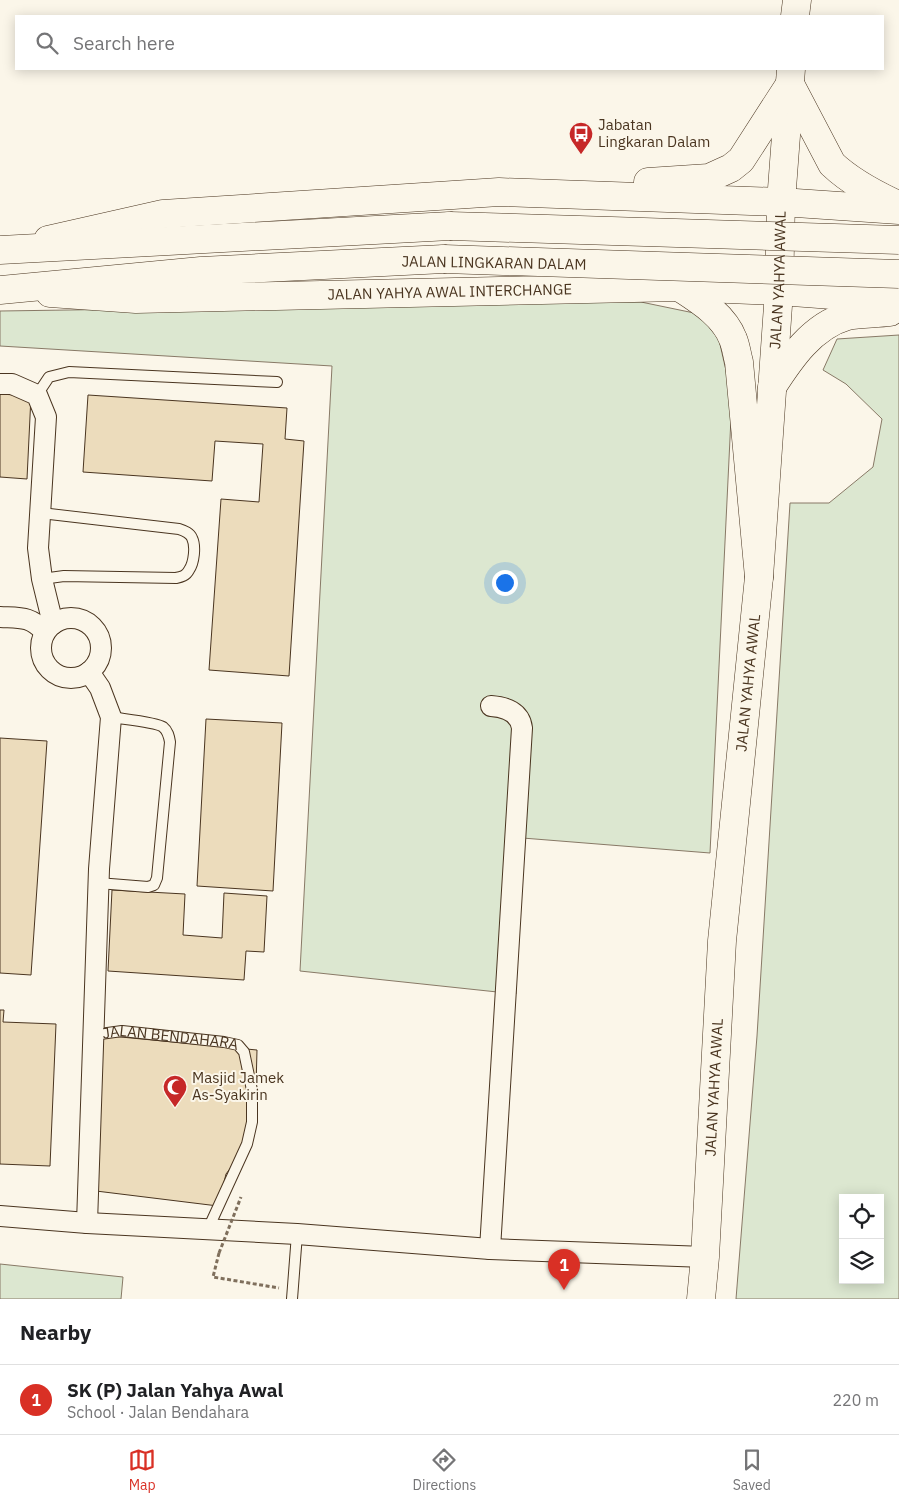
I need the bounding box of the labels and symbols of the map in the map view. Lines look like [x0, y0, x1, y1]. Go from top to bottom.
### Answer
place label: Jabatan Lingkaran Dalam [598, 115, 710, 151]
bus stop icon: Jabatan Lingkaran Dalam [568, 121, 594, 155]
street label: JALAN YAHYA AWAL [765, 210, 790, 350]
street label: JALAN LINGKARAN DALAM [401, 251, 587, 274]
street label: JALAN YAHYA AWAL INTERCHANGE [327, 279, 572, 304]
your location [492, 570, 518, 596]
street label: JALAN YAHYA AWAL [731, 613, 764, 753]
street label: JALAN YAHYA AWAL [700, 1017, 727, 1157]
street label: JALAN BENDAHARA [101, 1021, 241, 1054]
place label: Masjid Jamek As-Syakirin [192, 1068, 284, 1104]
mosque icon: Masjid Jamek As-Syakirin [162, 1074, 188, 1108]
pin: 1 [548, 1249, 580, 1290]

